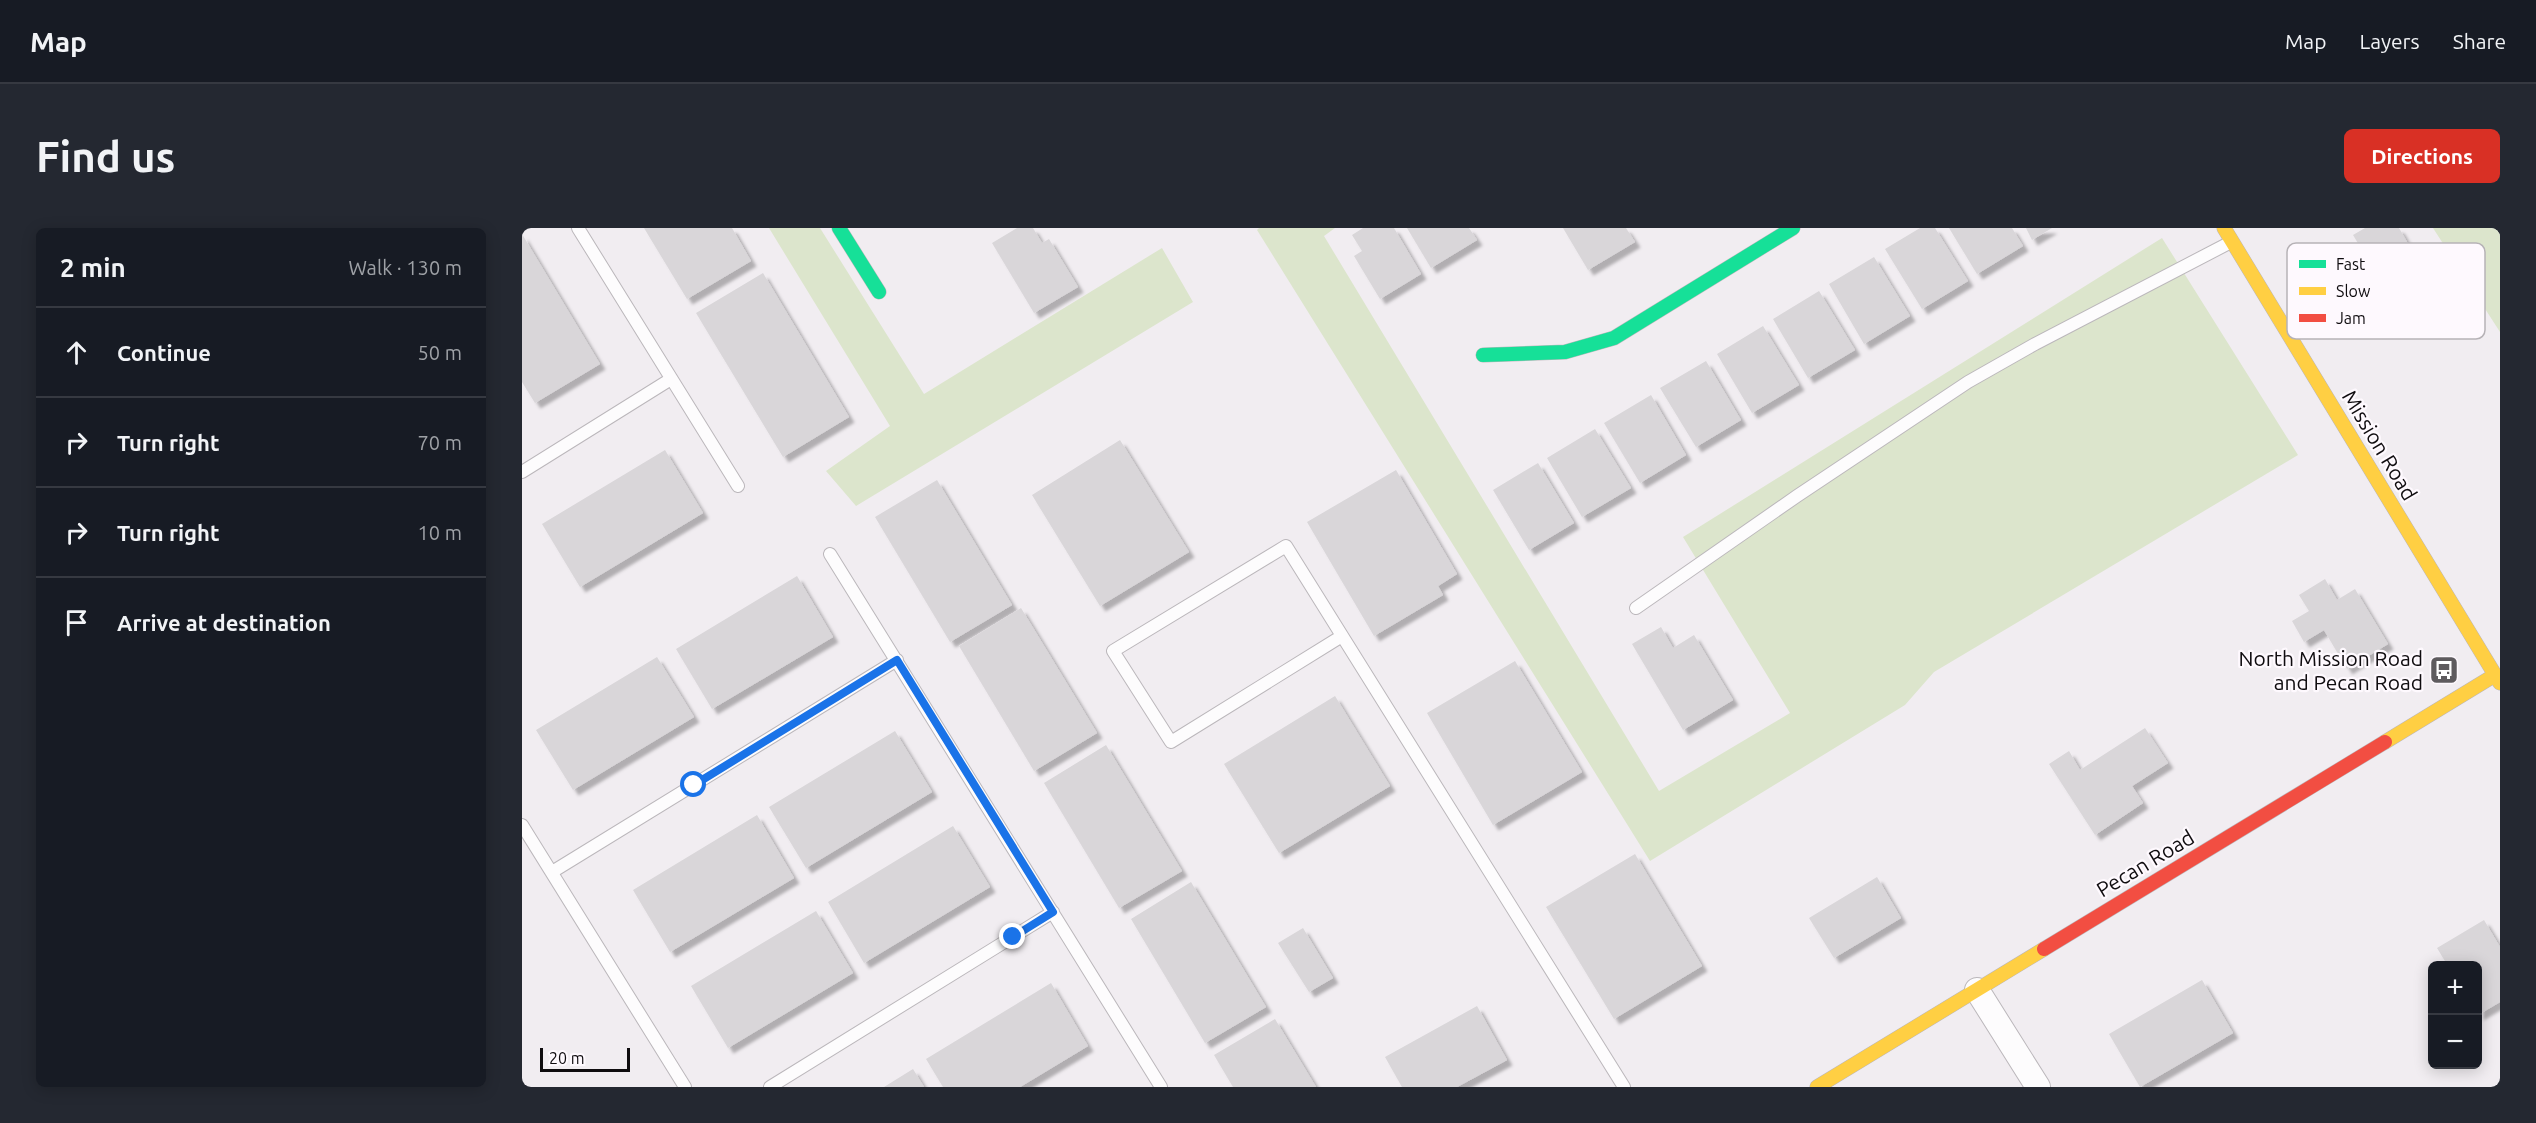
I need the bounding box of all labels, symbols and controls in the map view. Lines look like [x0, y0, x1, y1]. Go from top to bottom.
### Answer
text: Map [30, 26, 87, 57]
text: Map [2285, 29, 2326, 53]
text: Layers [2359, 29, 2420, 53]
text: Share [2453, 29, 2506, 53]
button: Directions [2344, 129, 2500, 183]
text: Find us [36, 133, 175, 180]
legend [2287, 243, 2485, 339]
text: 2 min [60, 253, 126, 282]
text: Fast [2336, 255, 2366, 273]
text: Walk · 130 m [349, 256, 462, 279]
text: Slow [2336, 282, 2371, 300]
text: Jam [2336, 309, 2366, 327]
icon: ahead [60, 336, 93, 369]
text: Continue [117, 340, 211, 365]
text: 50 m [418, 341, 462, 364]
street label: Mission Road [2338, 386, 2422, 504]
icon: right [60, 426, 93, 459]
text: Turn right [117, 430, 219, 455]
text: 70 m [418, 431, 462, 454]
icon: right [60, 516, 93, 549]
text: Turn right [117, 520, 219, 545]
text: 10 m [418, 521, 462, 544]
icon: arrive [60, 606, 93, 639]
text: Arrive at destination [117, 610, 331, 635]
place label: North Mission Road and Pecan Road [2239, 646, 2423, 694]
bus stop icon: North Mission Road and Pecan Road [2428, 654, 2460, 686]
route start [680, 771, 706, 797]
street label: Pecan Road [2092, 825, 2198, 901]
route end [999, 923, 1025, 949]
map controls [2428, 961, 2482, 1069]
button: + [2428, 961, 2482, 1015]
button: − [2428, 1015, 2482, 1069]
scale bar [540, 1045, 630, 1072]
text: 20 m [549, 1049, 585, 1067]

